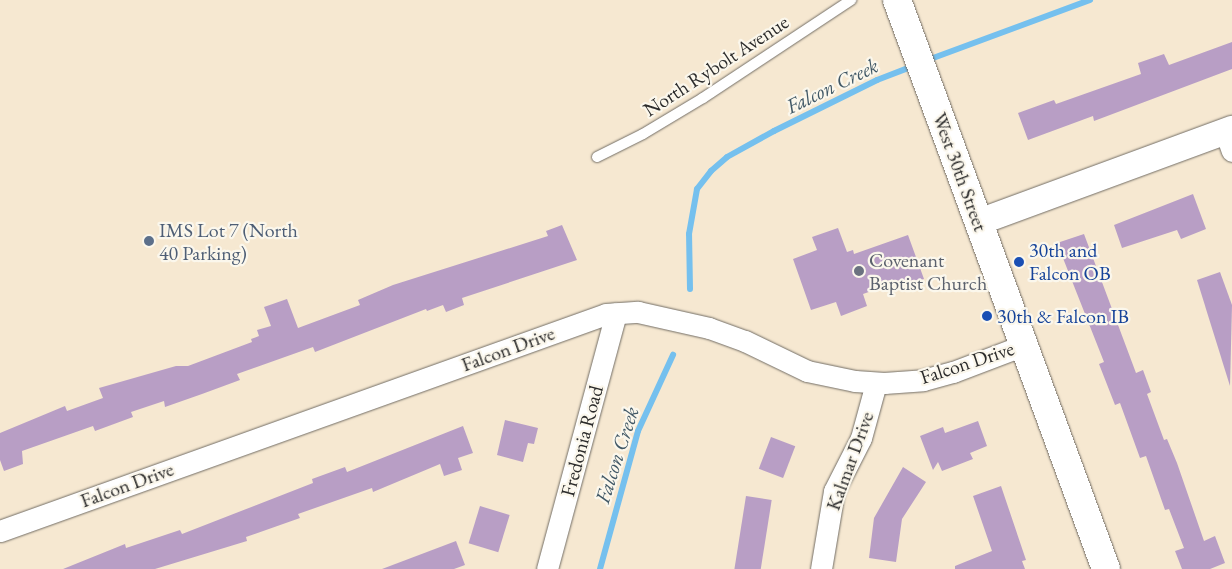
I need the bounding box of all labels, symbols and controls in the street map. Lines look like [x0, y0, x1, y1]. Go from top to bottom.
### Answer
street label: North Rybolt Avenue [639, 10, 793, 122]
water label: Falcon Creek [782, 53, 882, 119]
street label: West 30th Street [927, 109, 993, 235]
place label: IMS Lot 7 (North 40 Parking) [159, 218, 298, 265]
marker: IMS Lot 7 (North 40 Parking) [143, 235, 155, 247]
place label: 30th and Falcon OB [1029, 238, 1111, 285]
place label: Covenant Baptist Church [869, 248, 987, 295]
marker: 30th and Falcon OB [1013, 256, 1025, 268]
marker: Covenant Baptist Church [853, 265, 865, 277]
place label: 30th & Falcon IB [997, 304, 1129, 328]
marker: 30th & Falcon IB [981, 310, 993, 322]
street label: Falcon Drive [458, 321, 558, 377]
street label: Falcon Drive [917, 337, 1017, 389]
street label: Fredonia Road [556, 383, 608, 499]
water label: Falcon Creek [590, 404, 644, 506]
street label: Kalmar Drive [821, 408, 879, 514]
street label: Falcon Drive [77, 457, 177, 513]

